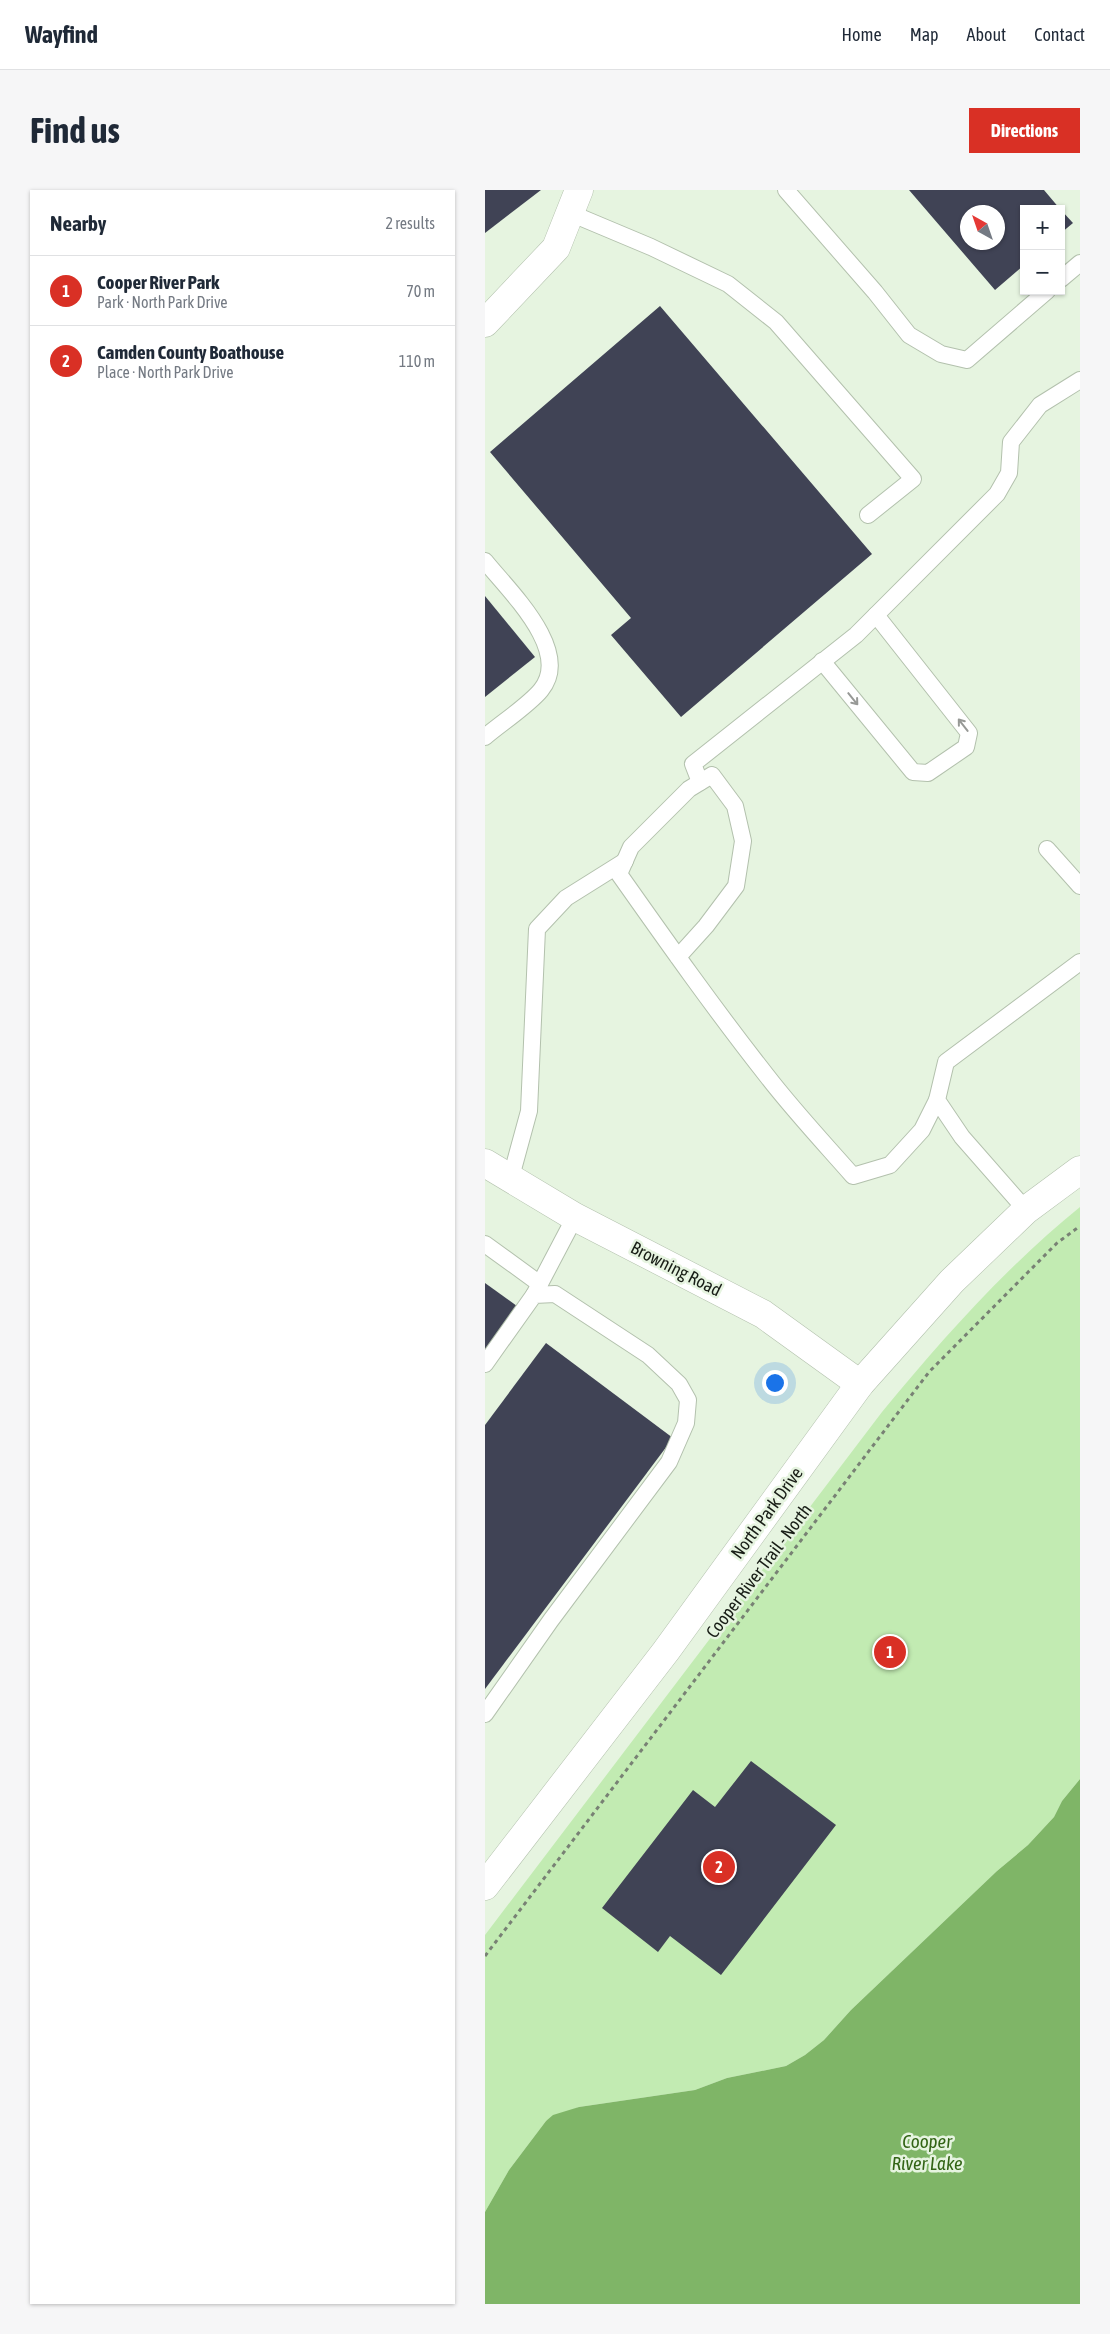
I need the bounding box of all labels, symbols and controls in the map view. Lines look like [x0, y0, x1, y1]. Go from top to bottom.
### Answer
text: Wayfind [25, 21, 98, 48]
text: Home [842, 24, 882, 45]
text: Map [910, 24, 939, 45]
text: About [967, 24, 1006, 45]
text: Contact [1034, 24, 1085, 45]
button: Directions [969, 108, 1080, 153]
text: Find us [30, 110, 120, 150]
north arrow [960, 205, 1005, 250]
map controls [1020, 205, 1065, 295]
button: + [1020, 205, 1065, 250]
text: Nearby [50, 211, 106, 235]
text: 2 results [385, 214, 435, 232]
button: − [1020, 250, 1065, 295]
text: Cooper River Park [97, 271, 219, 293]
text: 1 [62, 282, 70, 300]
text: 70 m [406, 282, 435, 300]
text: Park · North Park Drive [97, 293, 228, 311]
text: Camden County Boathouse [97, 341, 284, 363]
text: 2 [62, 352, 70, 370]
text: 110 m [399, 352, 435, 370]
text: Place · North Park Drive [97, 363, 234, 381]
one-way arrow [848, 692, 859, 705]
one-way arrow [958, 719, 969, 732]
street label: Browning Road [627, 1237, 725, 1300]
your location [762, 1370, 788, 1396]
street label: North Park Drive [726, 1463, 807, 1563]
street label: Cooper River Trail - North [701, 1500, 816, 1642]
pin: 1 [874, 1633, 906, 1671]
pin: 2 [703, 1848, 735, 1886]
water label: Cooper River Lake [891, 2130, 963, 2174]

